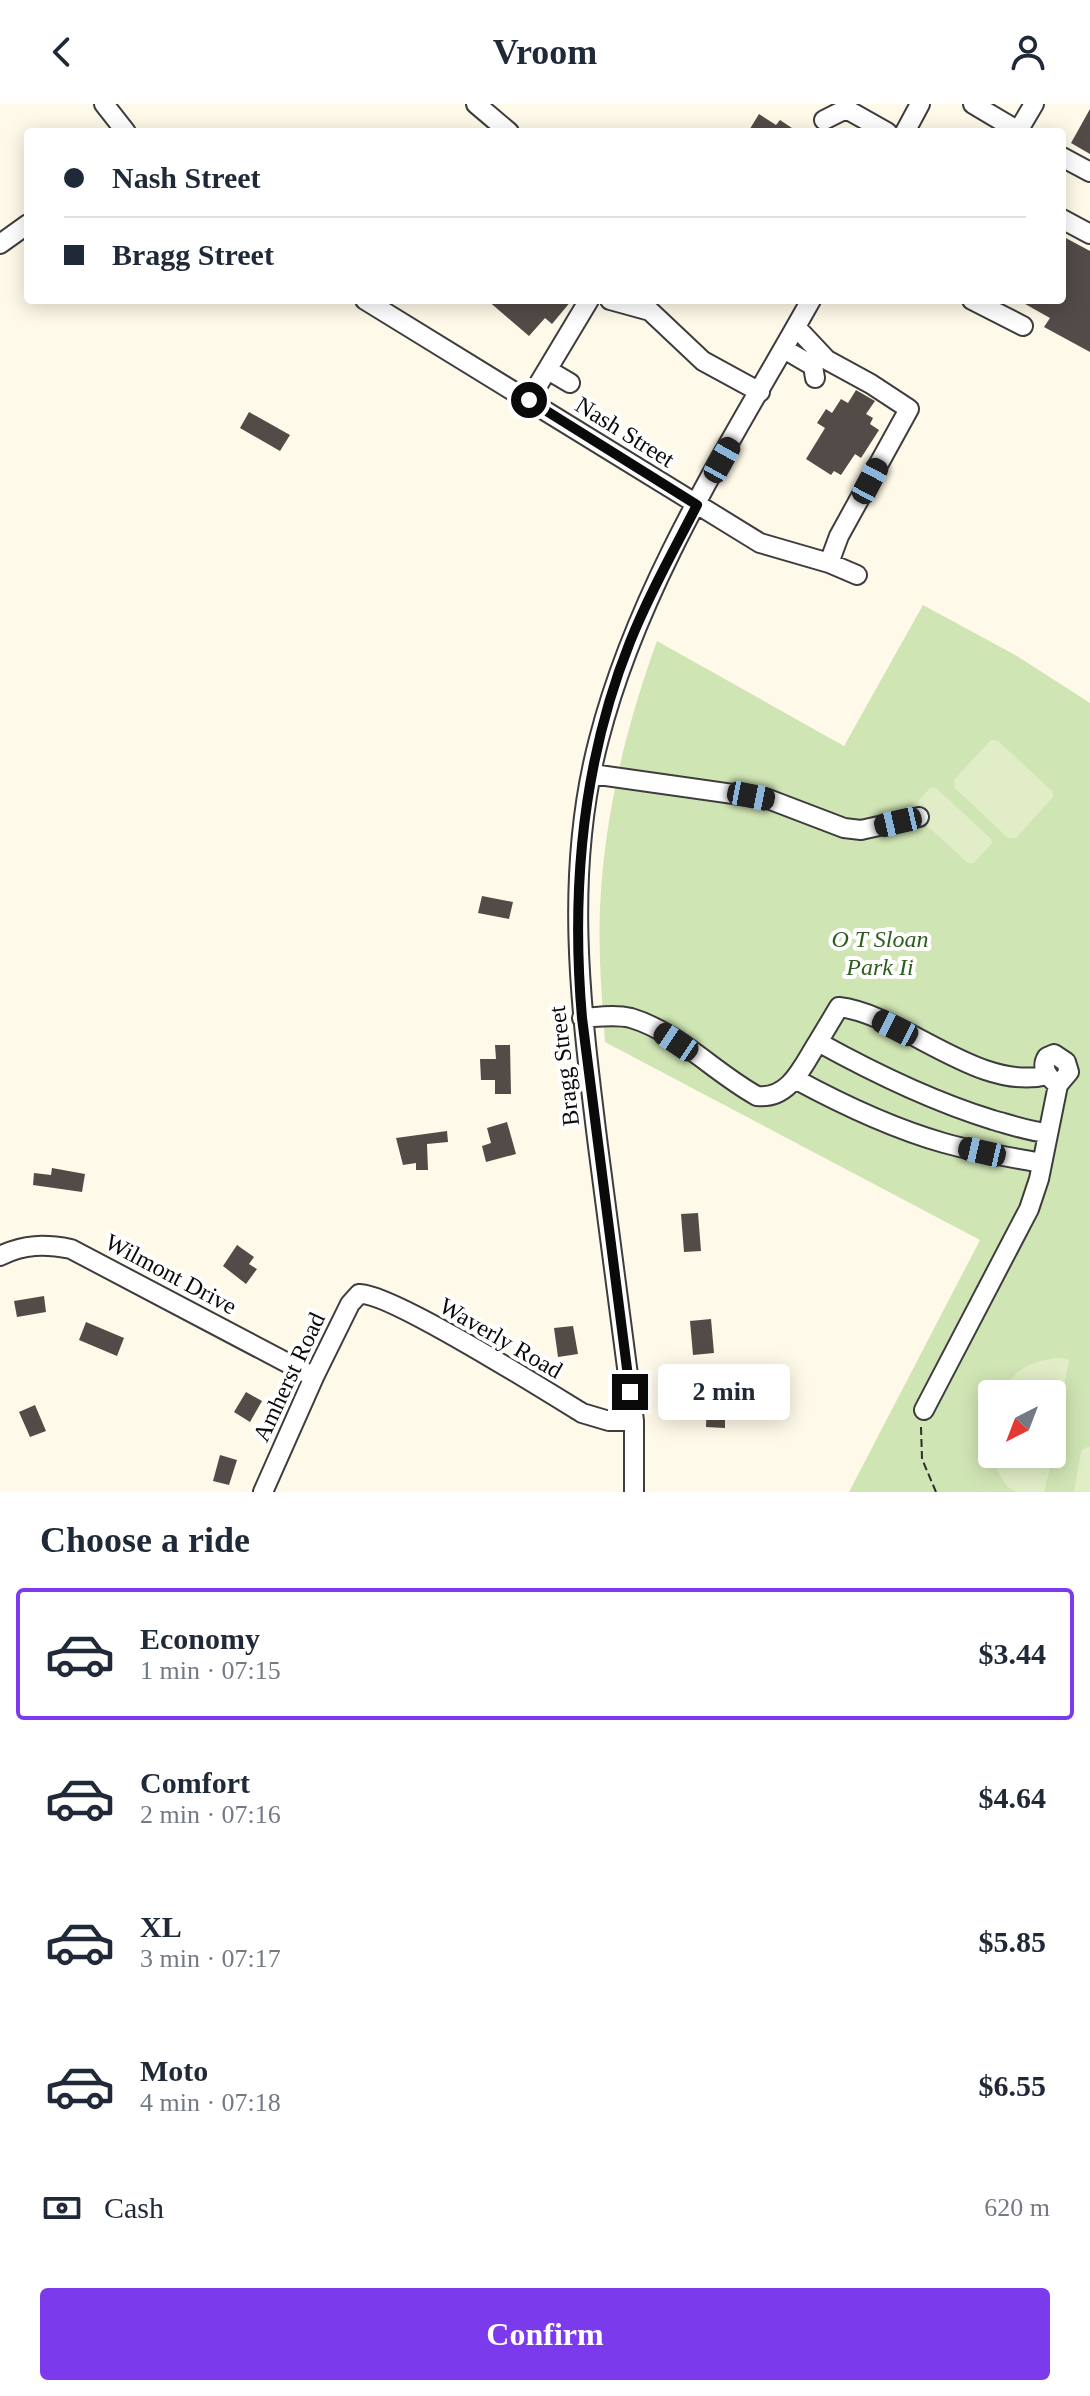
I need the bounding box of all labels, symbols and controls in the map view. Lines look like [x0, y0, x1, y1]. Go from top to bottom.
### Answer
icon: back [40, 30, 84, 74]
icon: person [1006, 30, 1050, 74]
text: Vroom [493, 32, 597, 72]
text: Nash Street [112, 161, 261, 194]
text: Bragg Street [112, 238, 274, 271]
route start [511, 382, 547, 418]
street label: Nash Street [571, 391, 679, 473]
car [700, 433, 744, 487]
car [848, 454, 892, 508]
car [725, 780, 777, 812]
car [872, 805, 924, 839]
park label: O T Sloan Park Ii [832, 926, 928, 980]
street label: Bragg Street [544, 1004, 584, 1127]
car [868, 1006, 922, 1050]
car [649, 1019, 703, 1065]
car [956, 1135, 1008, 1169]
street label: Wilmont Drive [101, 1228, 241, 1320]
street label: Waverly Road [435, 1292, 567, 1384]
street label: Amherst Road [248, 1308, 330, 1446]
callout: 2 min [658, 1364, 790, 1420]
route end [612, 1374, 648, 1410]
text: 2 min [693, 1377, 755, 1406]
north arrow [978, 1380, 1066, 1468]
map controls [978, 1380, 1066, 1468]
text: Choose a ride [40, 1520, 250, 1560]
icon: car [44, 1618, 116, 1690]
text: Economy [140, 1622, 260, 1655]
text: $3.44 [979, 1637, 1046, 1670]
text: 1 min · 07:15 [140, 1656, 281, 1685]
icon: car [44, 1762, 116, 1834]
text: Comfort [140, 1766, 250, 1799]
text: $4.64 [979, 1781, 1046, 1814]
text: 2 min · 07:16 [140, 1800, 281, 1829]
icon: car [44, 1906, 116, 1978]
text: XL [140, 1910, 182, 1943]
text: $5.85 [979, 1925, 1046, 1958]
text: 3 min · 07:17 [140, 1944, 281, 1973]
icon: car [44, 2050, 116, 2122]
text: Moto [140, 2054, 208, 2087]
text: $6.55 [979, 2069, 1046, 2102]
text: 4 min · 07:18 [140, 2088, 281, 2117]
icon: cash [40, 2186, 84, 2230]
text: Cash [104, 2191, 164, 2224]
text: 620 m [984, 2193, 1050, 2222]
button: Confirm [40, 2288, 1050, 2380]

